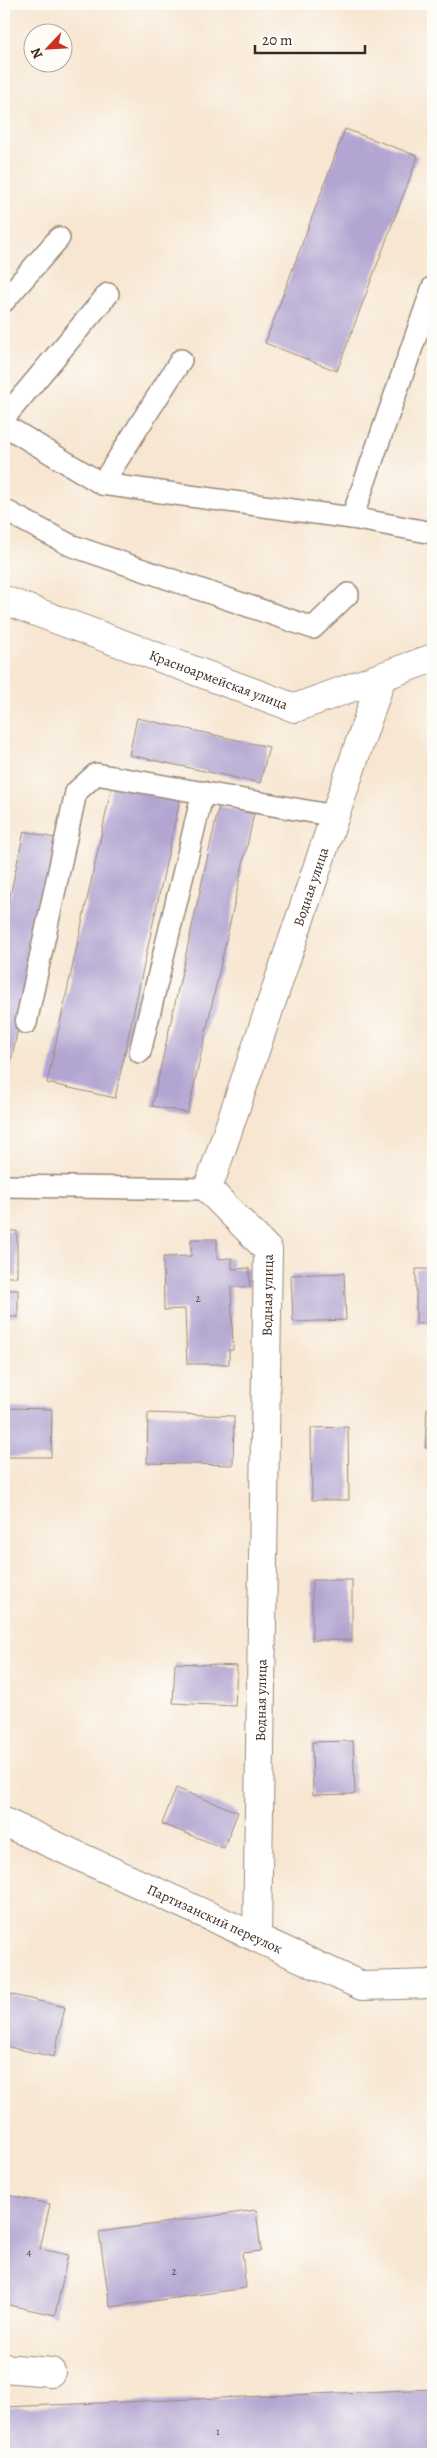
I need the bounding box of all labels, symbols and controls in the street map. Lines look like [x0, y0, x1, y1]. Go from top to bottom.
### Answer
north arrow [22, 22, 72, 72]
scale bar [255, 22, 364, 54]
text: 20 m [262, 30, 293, 50]
text: N [26, 45, 47, 62]
street label: Красноармейская улица [147, 646, 291, 715]
street label: Водная улица [289, 844, 334, 929]
street label: Водная улица [258, 1253, 278, 1336]
house number: 2 [195, 1291, 201, 1306]
street label: Водная улица [251, 1658, 271, 1741]
street label: Партизанский переулок [144, 1880, 285, 1958]
house number: 4 [27, 2245, 32, 2260]
house number: 2 [171, 2264, 177, 2279]
house number: 1 [216, 2424, 220, 2439]

